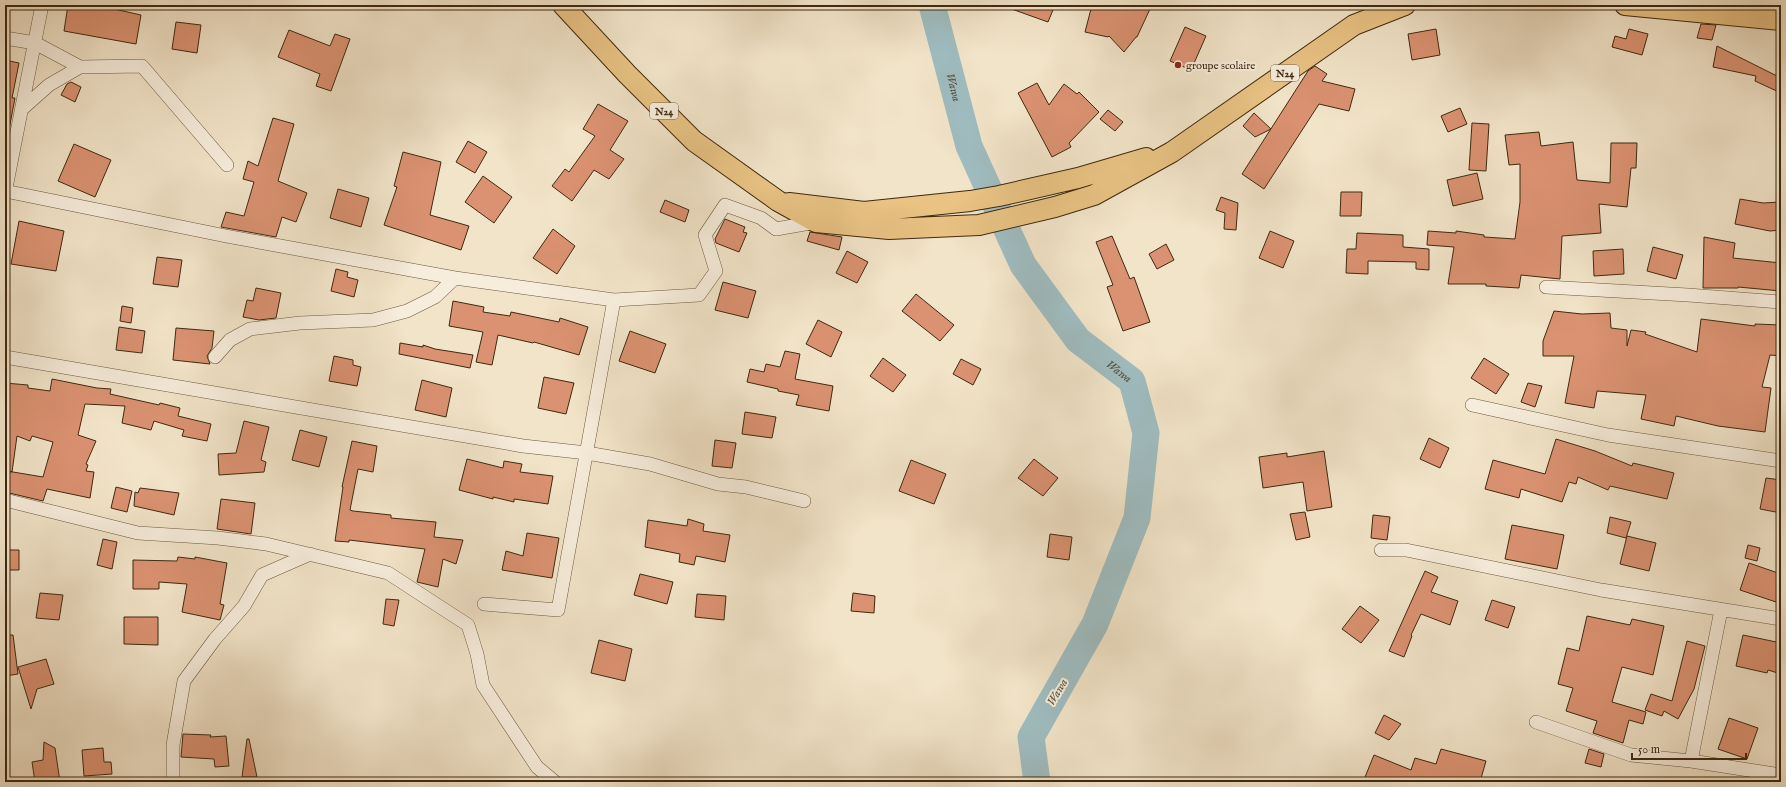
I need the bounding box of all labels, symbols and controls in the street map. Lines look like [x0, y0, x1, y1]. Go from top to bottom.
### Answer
place label: groupe scolaire [1186, 59, 1255, 73]
marker: groupe scolaire [1173, 60, 1183, 70]
road number: N24 [1271, 65, 1299, 81]
water label: Wawa [942, 71, 964, 103]
road number: N24 [650, 103, 678, 119]
water label: Wawa [1103, 357, 1135, 386]
water label: Wawa [1044, 676, 1071, 708]
scale bar [1632, 735, 1746, 761]
text: 50 m [1638, 742, 1660, 757]

